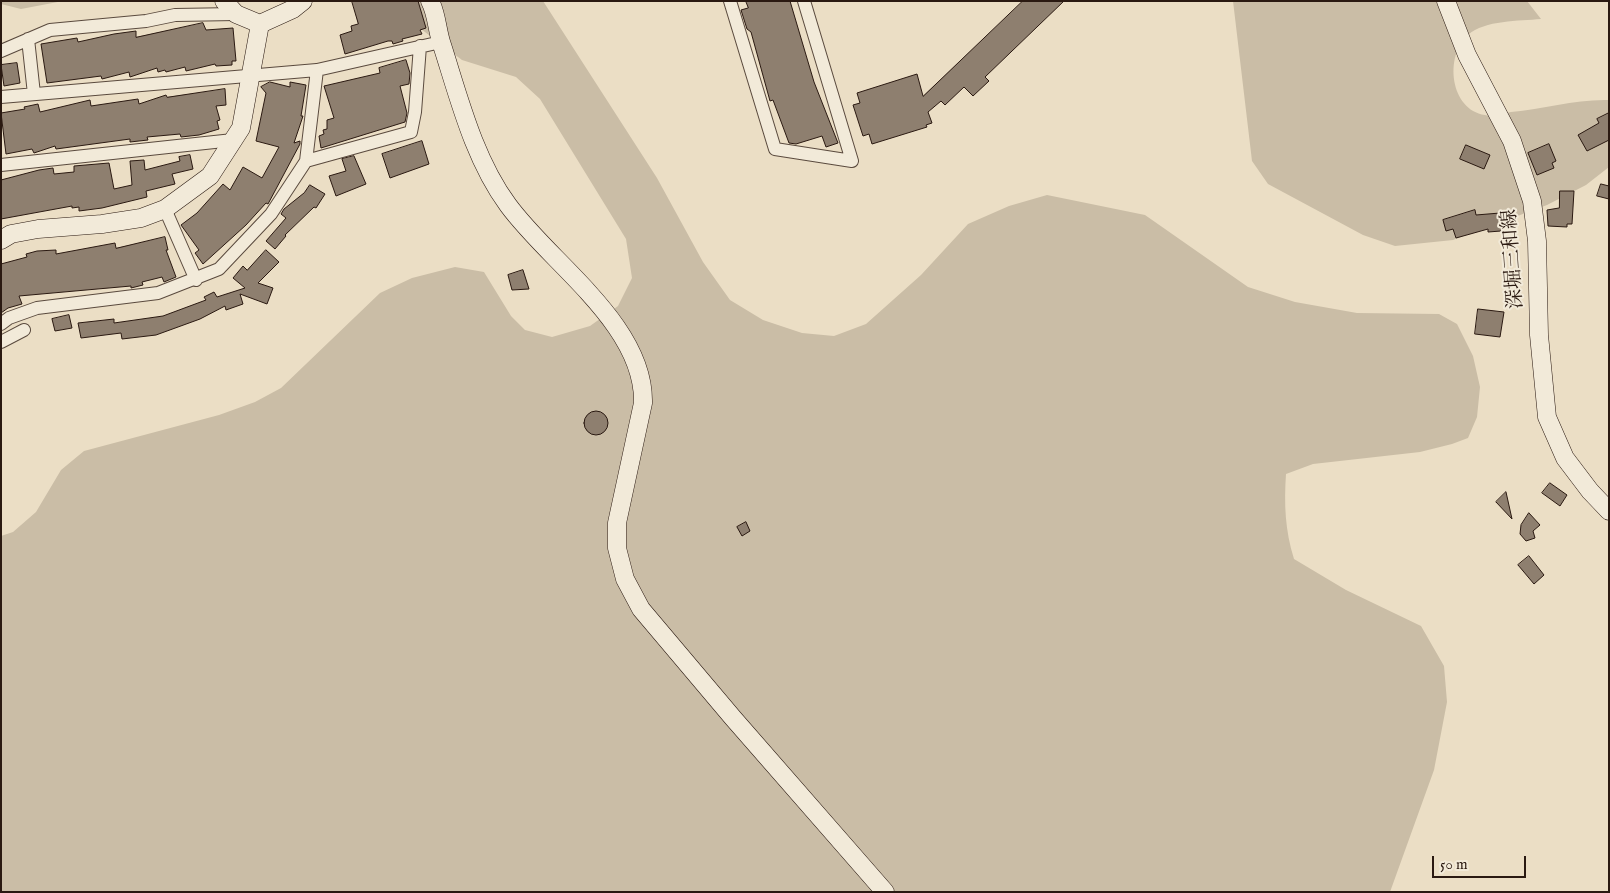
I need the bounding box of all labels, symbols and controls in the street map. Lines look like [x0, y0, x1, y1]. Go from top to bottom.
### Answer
street label: 深堀三和線 [1499, 208, 1529, 310]
scale bar [1435, 846, 1529, 878]
text: 50 m [1440, 855, 1468, 874]

